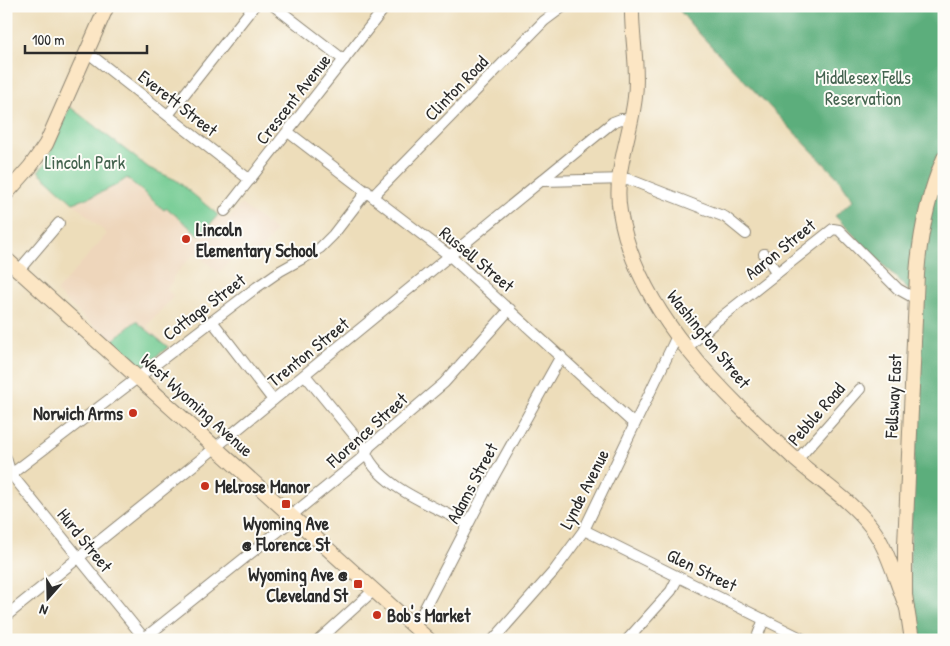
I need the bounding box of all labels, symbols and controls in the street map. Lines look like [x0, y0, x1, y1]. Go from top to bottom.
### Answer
scale bar [25, 22, 148, 54]
text: 100 m [32, 29, 65, 50]
street label: Crescent Avenue [250, 48, 336, 150]
street label: Clinton Road [419, 50, 493, 126]
street label: Everett Street [133, 64, 224, 143]
park label: Middlesex Fells Reservation [815, 65, 911, 111]
park label: Lincoln Park [45, 150, 126, 175]
street label: Aaron Street [739, 212, 821, 285]
place label: Lincoln Elementary School [196, 217, 319, 264]
street label: Russell Street [434, 220, 520, 298]
marker: Lincoln Elementary School [180, 233, 192, 245]
street label: Cottage Street [157, 267, 251, 346]
street label: Washington Street [661, 284, 757, 394]
street label: Trenton Street [262, 311, 355, 393]
street label: West Wyoming Avenue [135, 348, 259, 462]
street label: Fellsway East [878, 353, 908, 440]
street label: Pebble Road [782, 377, 850, 451]
street label: Florence Street [320, 386, 414, 474]
place label: Norwich Arms [33, 401, 123, 426]
marker: Norwich Arms [127, 407, 139, 419]
street label: Adams Street [440, 438, 504, 528]
street label: Lynde Avenue [553, 445, 615, 533]
place label: Melrose Manor [215, 474, 310, 499]
marker: Melrose Manor [199, 480, 211, 492]
marker: Wyoming Ave @ Florence St [280, 498, 292, 510]
street label: Hurd Street [51, 503, 119, 578]
place label: Wyoming Ave @ Florence St [242, 511, 331, 557]
street label: Glen Street [663, 542, 742, 598]
place label: Wyoming Ave @ Cleveland St [248, 562, 349, 608]
north arrow [22, 574, 72, 624]
marker: Wyoming Ave @ Cleveland St [352, 578, 364, 590]
text: N [36, 600, 50, 621]
place label: Bob's Market [387, 603, 471, 628]
marker: Bob's Market [371, 609, 383, 621]

